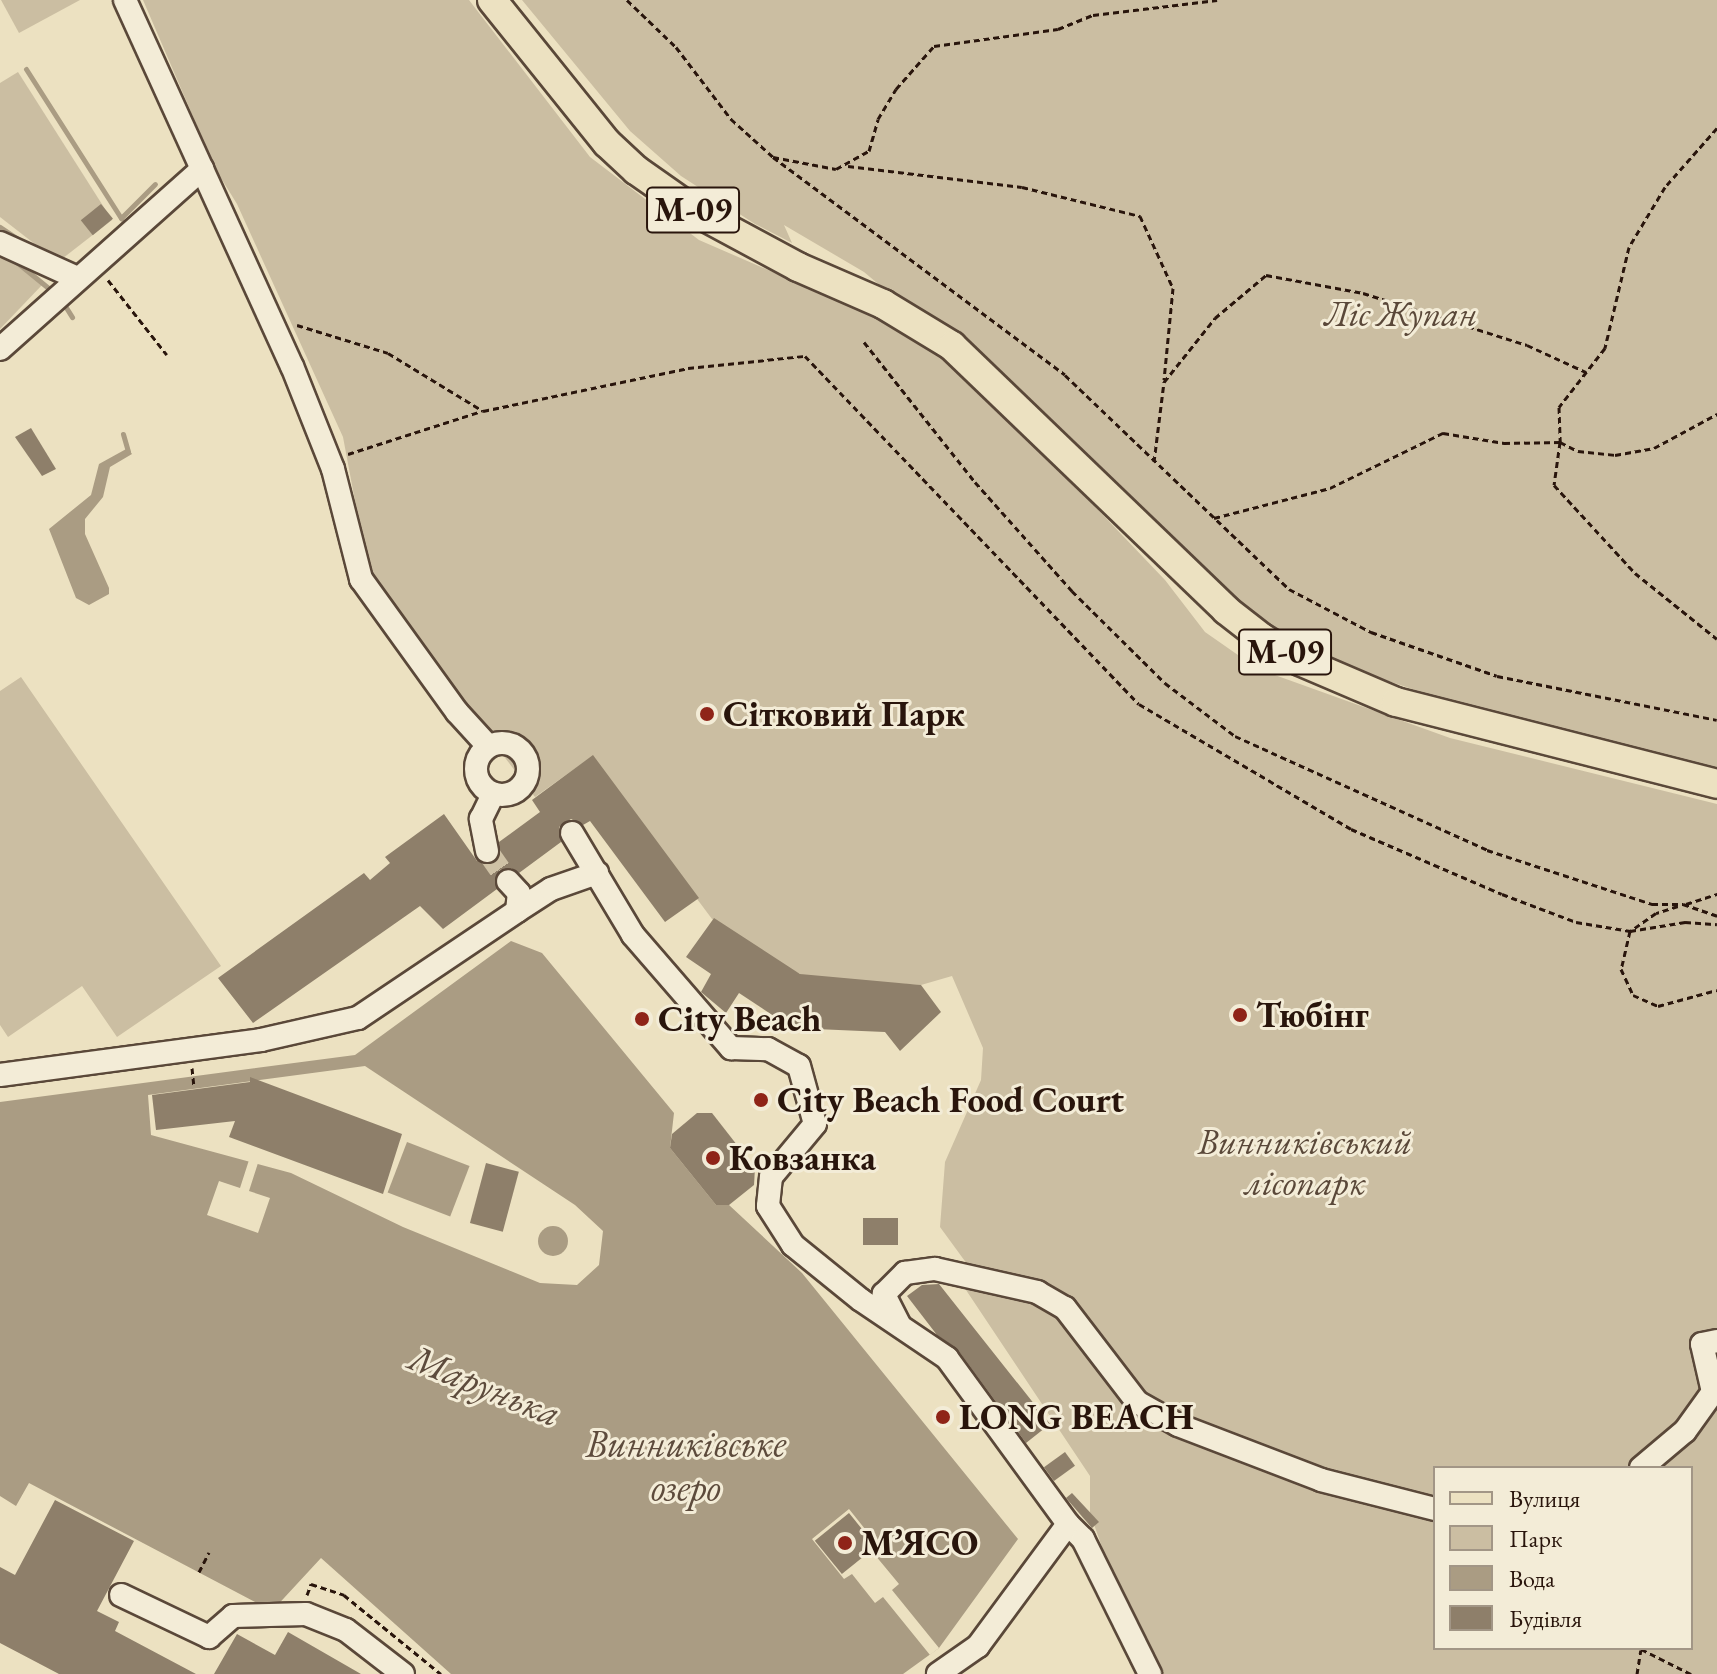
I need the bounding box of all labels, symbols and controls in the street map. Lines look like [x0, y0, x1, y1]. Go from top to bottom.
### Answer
road number: М-09 [645, 180, 741, 240]
park label: Ліс Жупан [1324, 292, 1478, 336]
road number: М-09 [1237, 622, 1333, 682]
place label: Сітковий Парк [723, 692, 965, 736]
marker: Сітковий Парк [698, 705, 716, 723]
place label: Тюбінг [1256, 993, 1369, 1037]
place label: City Beach [658, 997, 821, 1041]
marker: Тюбінг [1231, 1006, 1249, 1024]
marker: City Beach [633, 1010, 651, 1028]
place label: City Beach Food Court [777, 1078, 1124, 1122]
marker: City Beach Food Court [752, 1091, 770, 1109]
park label: Винниківський лісопарк [1198, 1119, 1412, 1204]
place label: Ковзанка [729, 1136, 876, 1180]
marker: Ковзанка [704, 1149, 722, 1167]
water label: Марунька [403, 1334, 567, 1436]
place label: LONG BEACH [959, 1395, 1194, 1439]
marker: LONG BEACH [934, 1408, 952, 1426]
water label: Винниківське озеро [586, 1420, 786, 1510]
legend [1433, 1466, 1693, 1650]
text: Вулиця [1509, 1483, 1580, 1514]
place label: М’ЯСО [861, 1521, 978, 1565]
text: Парк [1509, 1523, 1562, 1554]
marker: М’ЯСО [836, 1534, 854, 1552]
text: Вода [1509, 1563, 1555, 1594]
text: Будівля [1509, 1603, 1582, 1634]

